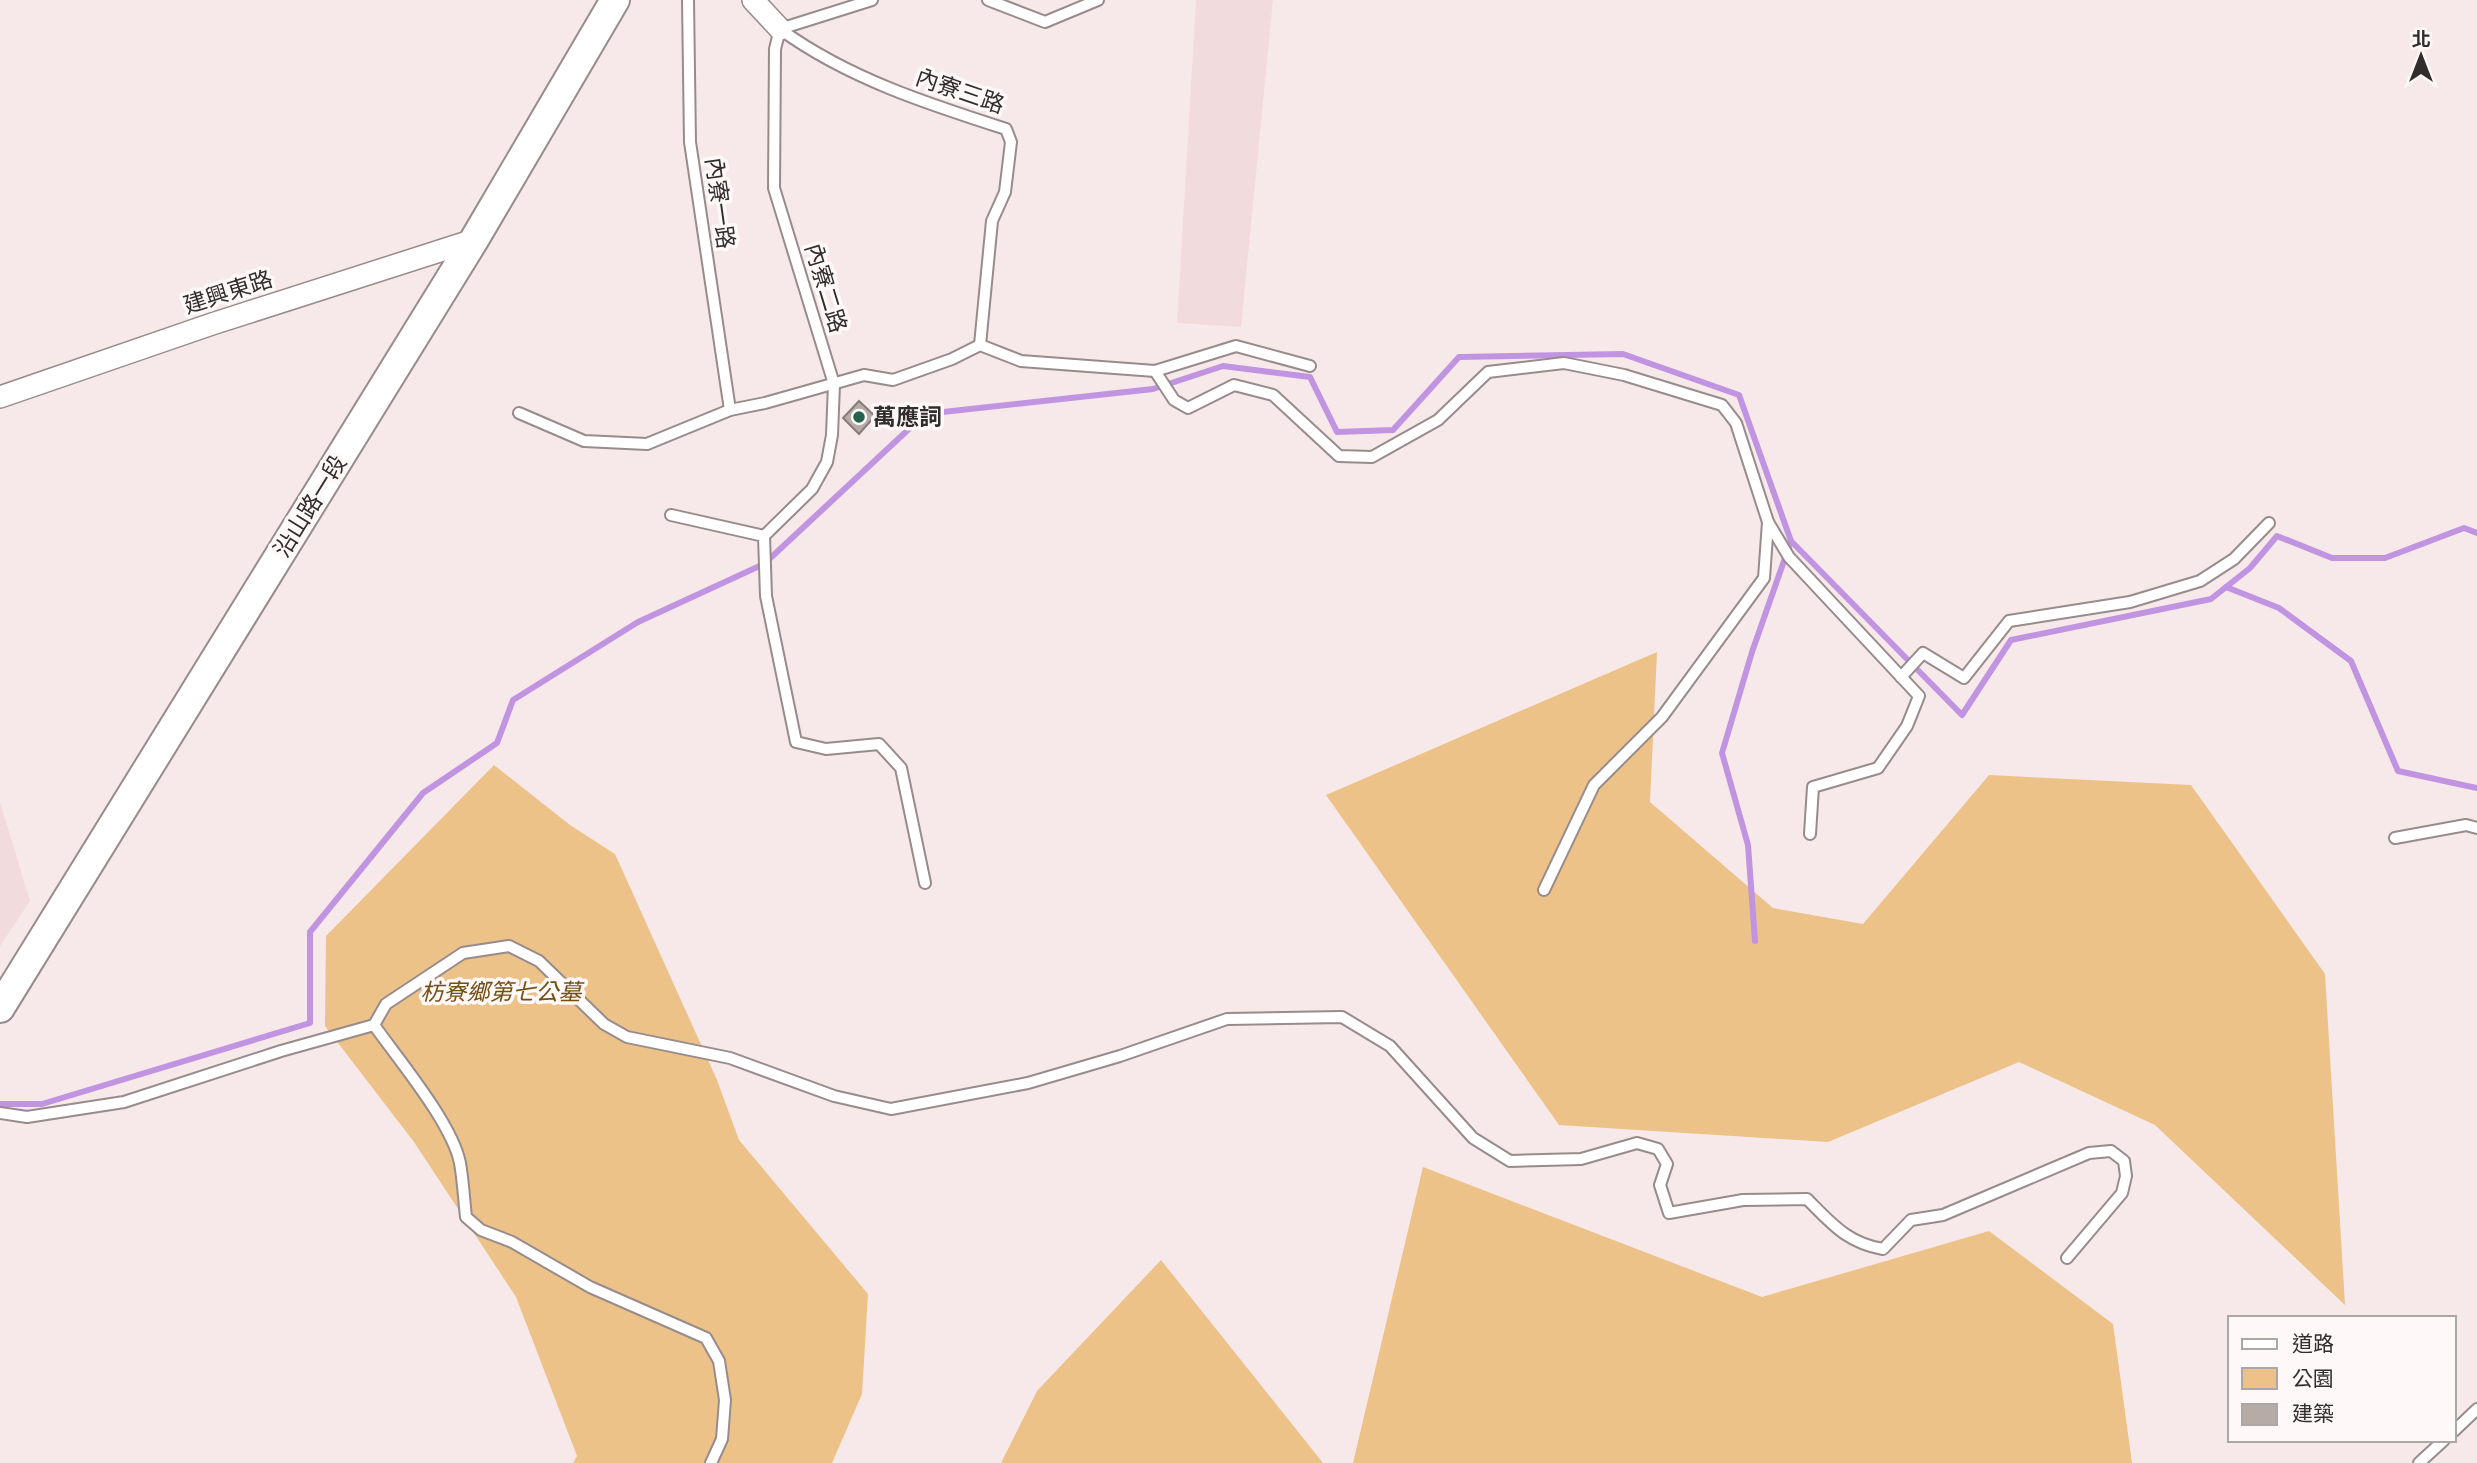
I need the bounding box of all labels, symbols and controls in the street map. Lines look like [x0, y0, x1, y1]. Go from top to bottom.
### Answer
north arrow [2386, 21, 2456, 91]
text: 北 [2411, 27, 2431, 51]
street label: 內寮三路 [912, 62, 1008, 119]
street label: 內寮一路 [700, 155, 741, 251]
street label: 內寮二路 [799, 240, 854, 336]
street label: 建興東路 [180, 264, 276, 320]
place label: 萬應詞 [873, 402, 942, 431]
marker: 萬應詞 [851, 409, 867, 425]
street label: 沿山路一段 [267, 449, 352, 562]
park label: 枋寮鄉第七公墓 [421, 977, 586, 1006]
legend [2228, 1316, 2456, 1442]
text: 道路 [2292, 1330, 2334, 1357]
text: 公園 [2292, 1365, 2334, 1392]
text: 建築 [2292, 1400, 2334, 1427]

